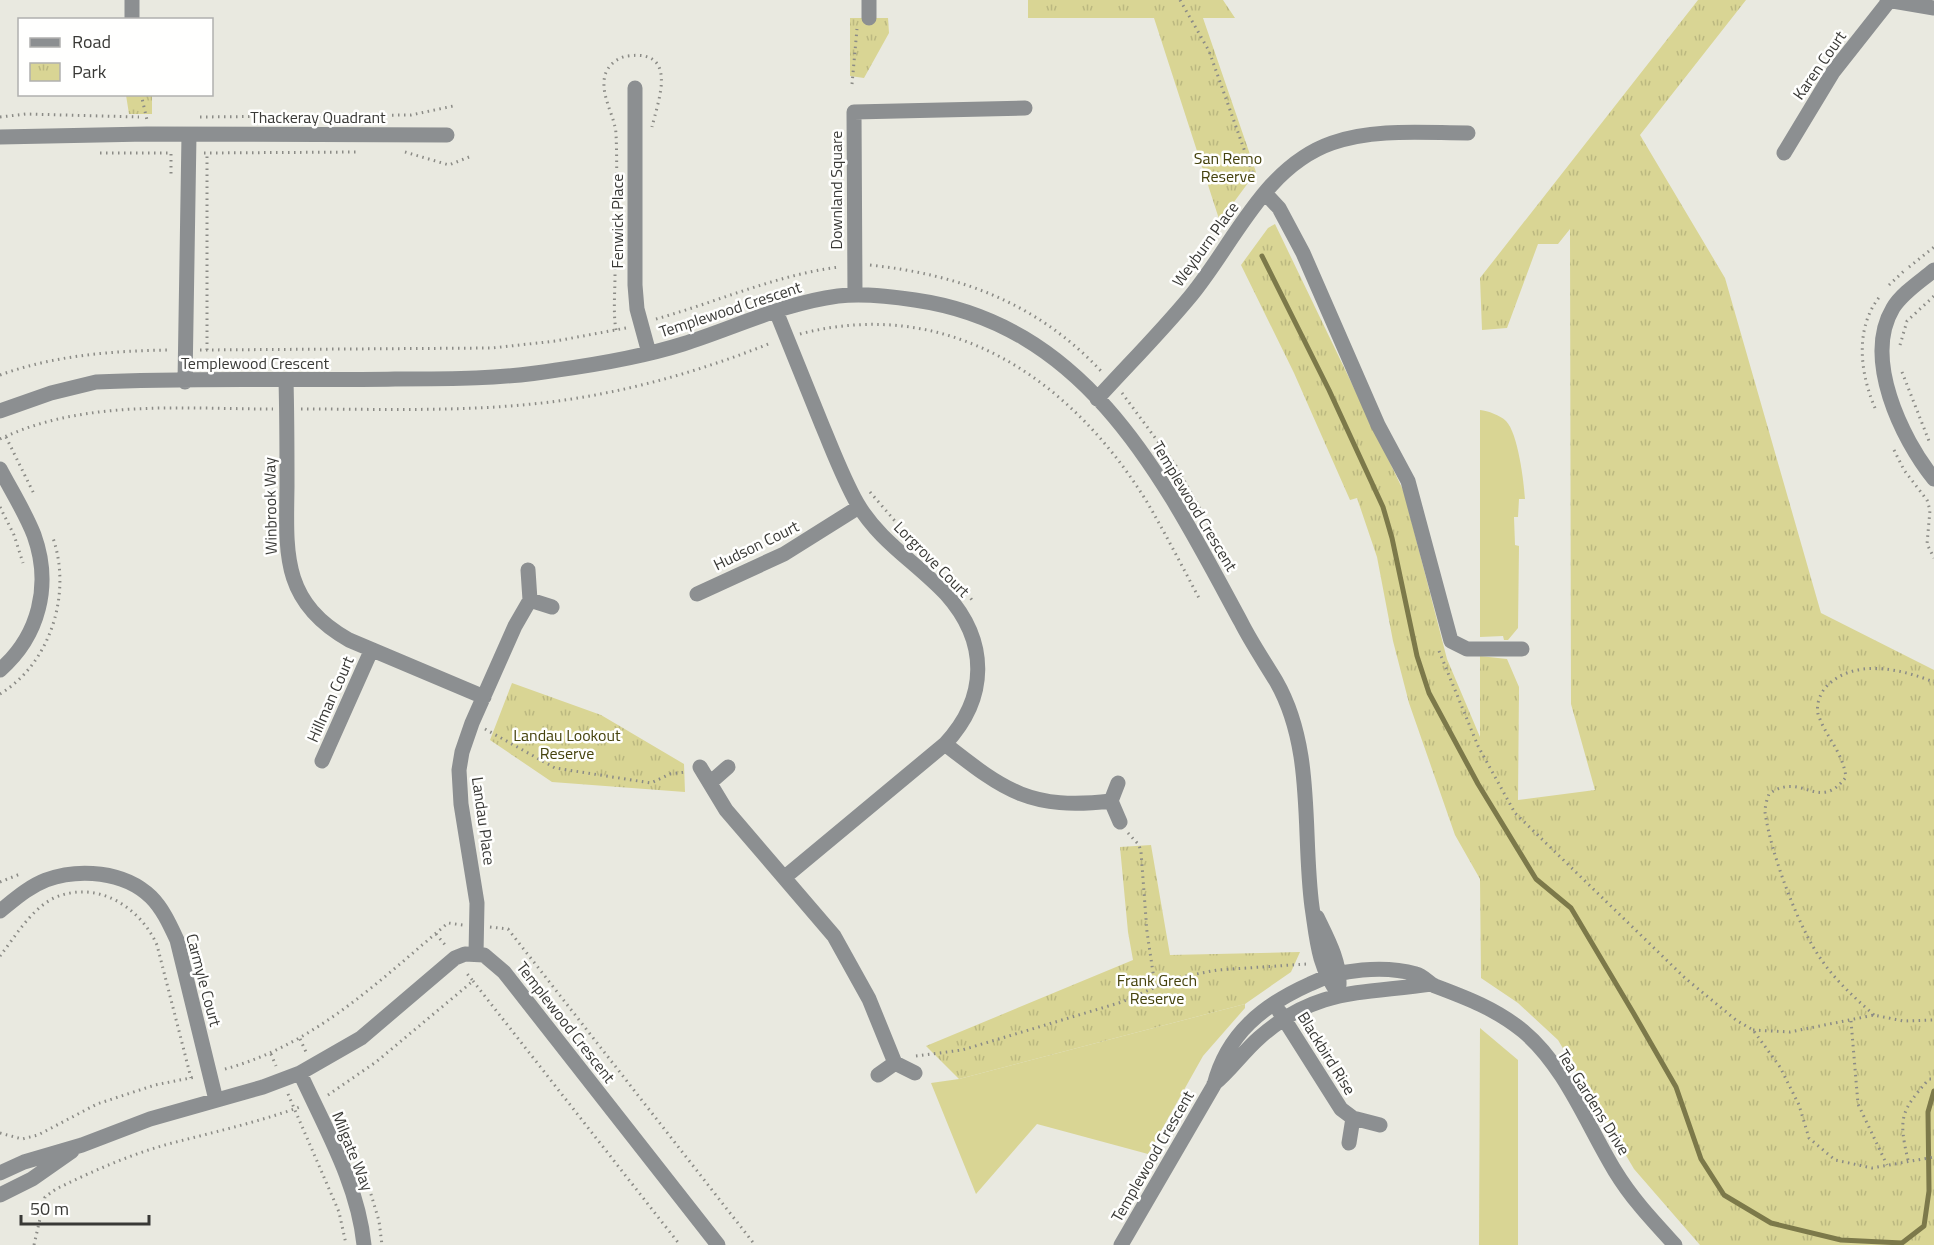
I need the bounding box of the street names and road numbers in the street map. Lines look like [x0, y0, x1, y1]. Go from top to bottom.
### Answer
street label: Karen Court [1786, 25, 1852, 104]
street label: Thackeray Quadrant [250, 105, 386, 129]
street label: Downland Square [824, 131, 848, 249]
street label: Fenwick Place [605, 174, 629, 268]
street label: Weyburn Place [1166, 196, 1244, 292]
street label: Templewood Crescent [656, 275, 805, 343]
street label: Templewood Crescent [181, 351, 329, 375]
street label: Templewood Crescent [1147, 436, 1244, 576]
street label: Winbrook Way [257, 457, 283, 555]
street label: Hudson Court [709, 514, 803, 576]
street label: Lorgrove Court [888, 515, 976, 603]
street label: Hillman Court [300, 652, 360, 746]
street label: Landau Place [466, 775, 502, 867]
street label: Carmyle Court [180, 931, 228, 1029]
street label: Templewood Crescent [511, 956, 621, 1088]
street label: Blackbird Rise [1292, 1007, 1362, 1099]
street label: Tea Gardens Drive [1552, 1044, 1636, 1160]
street label: Templewood Crescent [1105, 1086, 1200, 1226]
street label: Milgate Way [326, 1108, 380, 1195]

